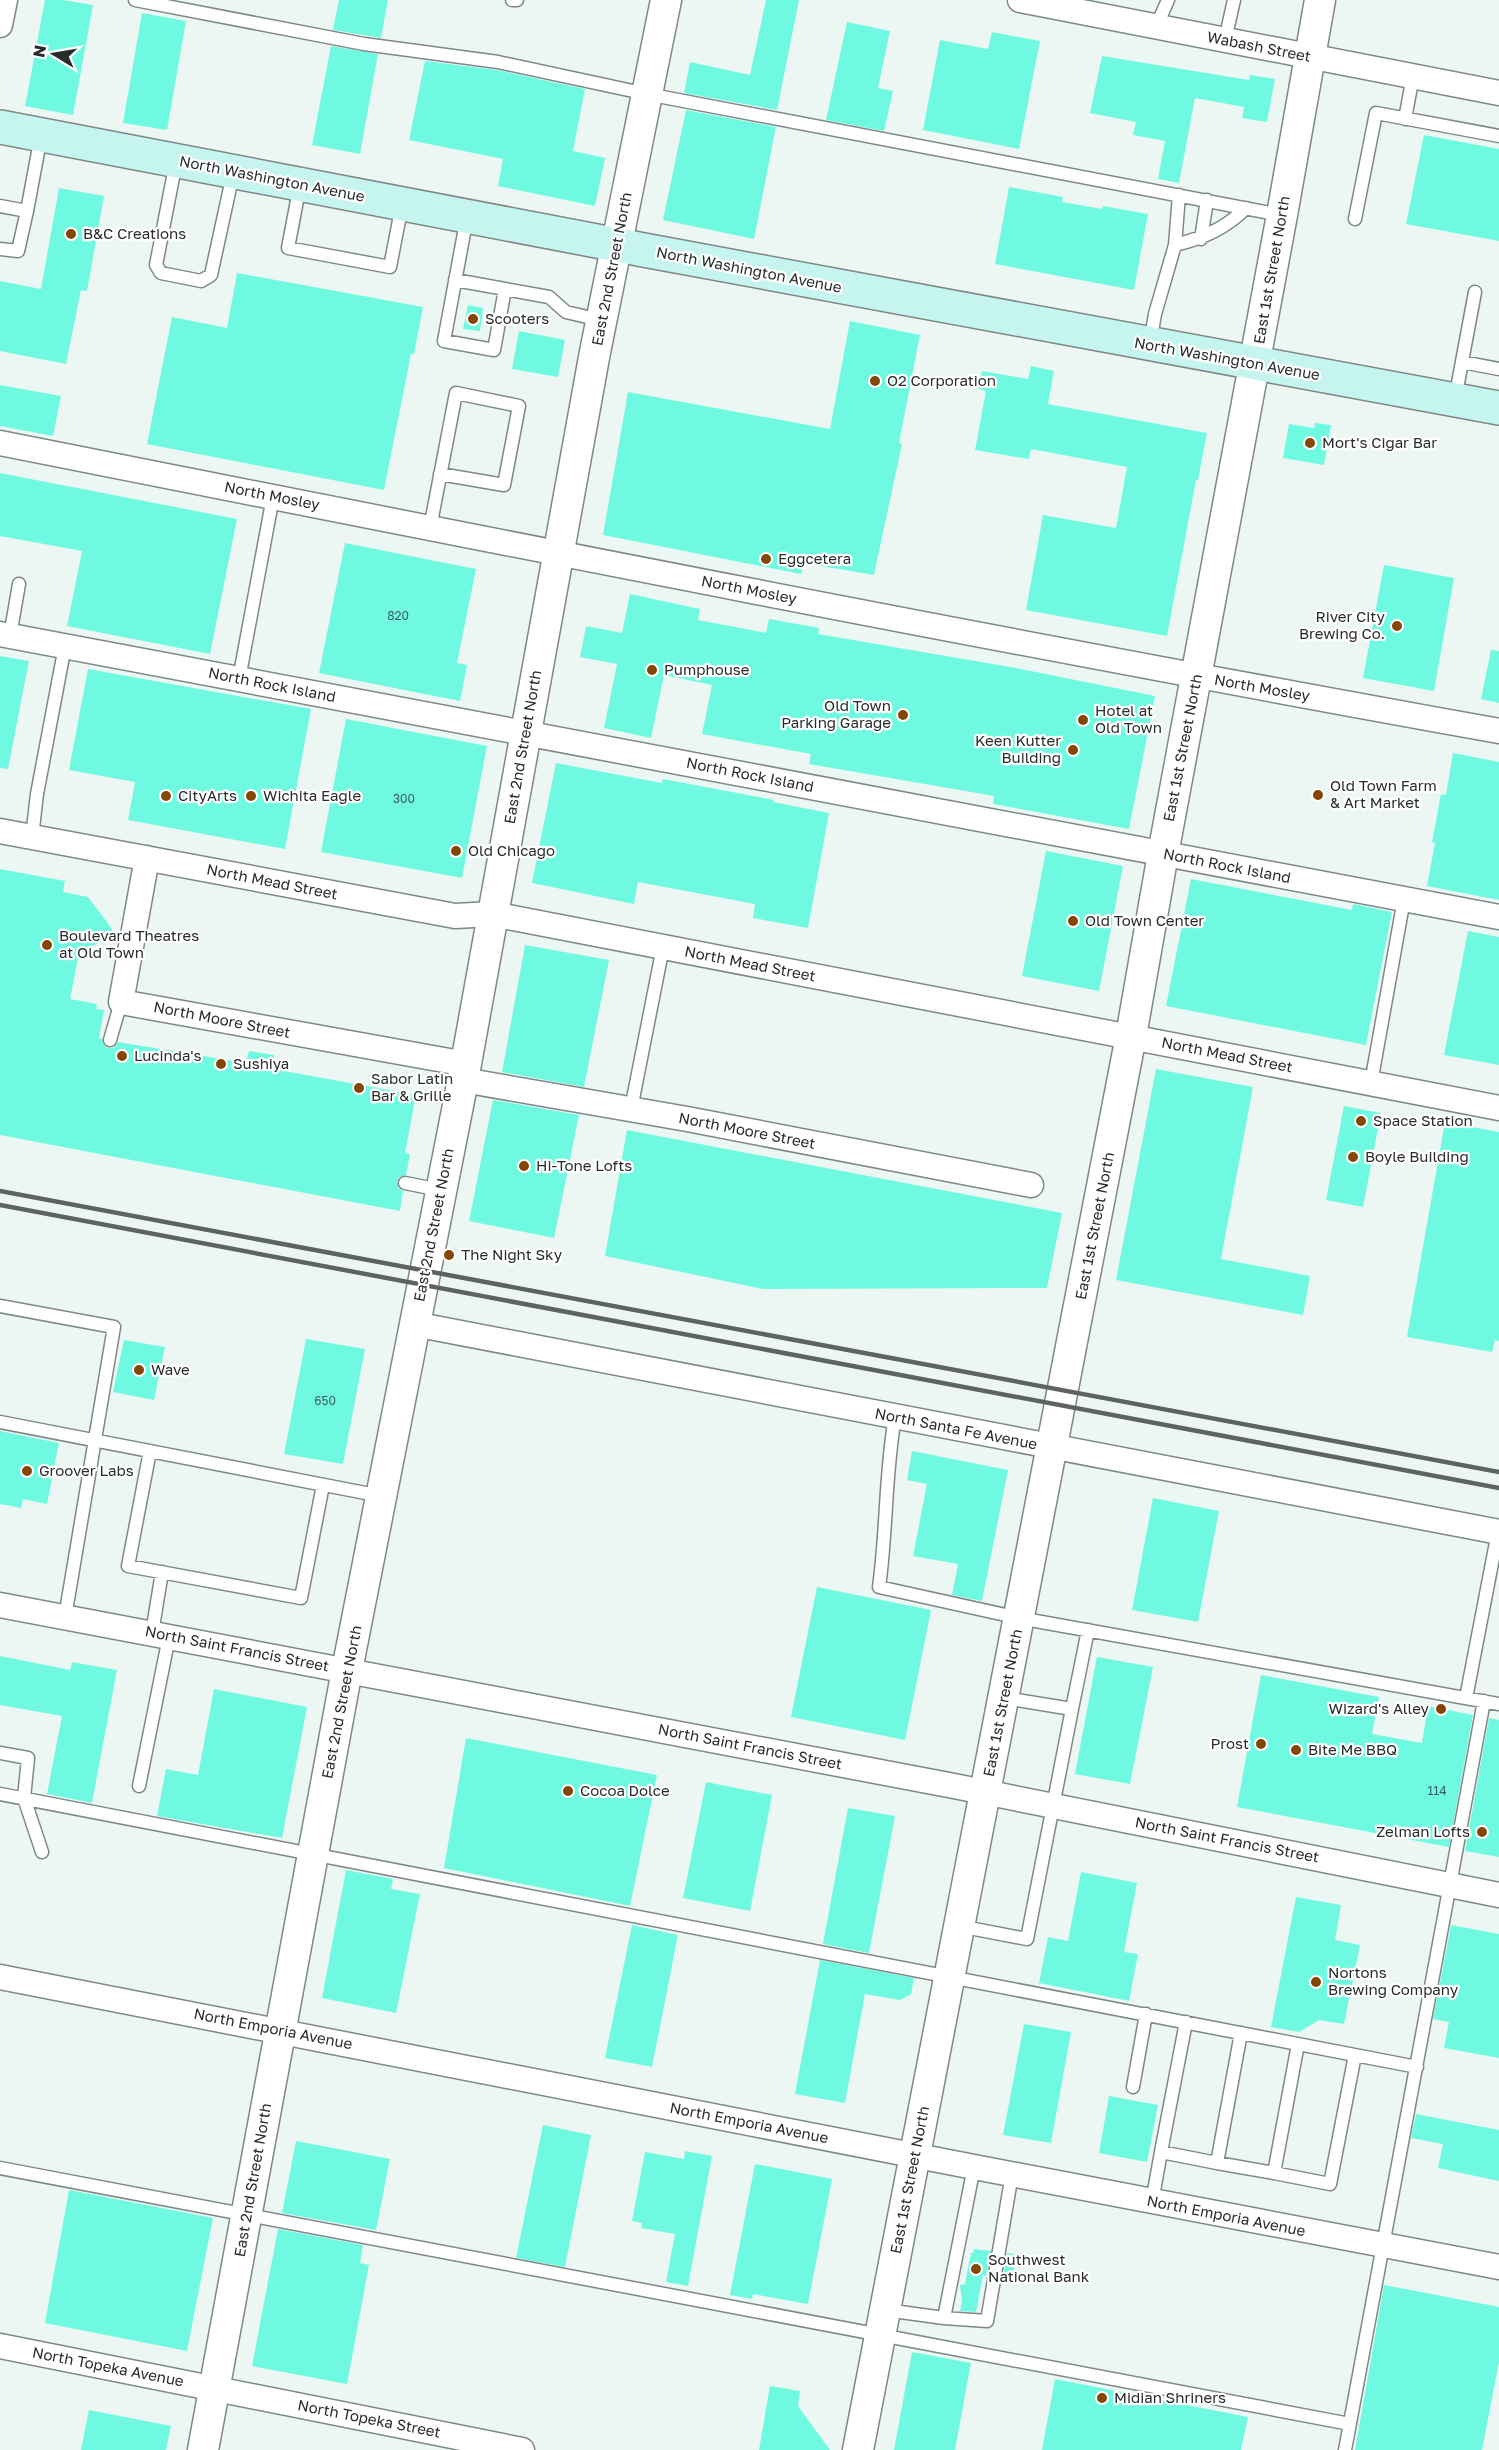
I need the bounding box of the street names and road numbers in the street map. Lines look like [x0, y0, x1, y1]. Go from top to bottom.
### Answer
street label: Wabash Street [1206, 27, 1313, 65]
street label: North Washington Avenue [178, 151, 367, 205]
street label: East 2nd Street North [587, 191, 635, 347]
street label: East 1st Street North [1249, 194, 1293, 345]
street label: North Washington Avenue [655, 242, 844, 296]
street label: North Washington Avenue [1133, 333, 1322, 383]
street label: North Mosley [223, 477, 322, 513]
street label: North Mosley [700, 571, 799, 607]
street label: North Rock Island [207, 663, 337, 705]
street label: East 2nd Street North [500, 668, 544, 825]
street label: North Mosley [1213, 670, 1312, 704]
street label: East 1st Street North [1159, 672, 1205, 823]
street label: North Rock Island [685, 753, 815, 795]
street label: North Rock Island [1162, 844, 1292, 886]
street label: North Mead Street [205, 859, 339, 903]
street label: North Mead Street [683, 941, 817, 985]
street label: North Moore Street [152, 997, 292, 1041]
street label: North Mead Street [1160, 1032, 1294, 1076]
street label: North Moore Street [677, 1108, 817, 1152]
street label: East 2nd Street North [409, 1147, 457, 1303]
street label: East 1st Street North [1071, 1150, 1117, 1301]
street label: North Santa Fe Avenue [873, 1403, 1039, 1453]
street label: North Saint Francis Street [144, 1621, 331, 1675]
street label: East 2nd Street North [317, 1624, 365, 1780]
street label: East 1st Street North [979, 1627, 1025, 1778]
street label: North Saint Francis Street [657, 1719, 844, 1773]
street label: North Saint Francis Street [1134, 1812, 1321, 1866]
street label: North Emporia Avenue [192, 2004, 354, 2052]
street label: North Emporia Avenue [668, 2098, 830, 2146]
street label: East 2nd Street North [230, 2101, 274, 2258]
street label: East 1st Street North [886, 2104, 932, 2255]
street label: North Emporia Avenue [1145, 2191, 1307, 2239]
street label: North Topeka Avenue [31, 2343, 186, 2390]
street label: North Topeka Street [296, 2395, 442, 2441]

